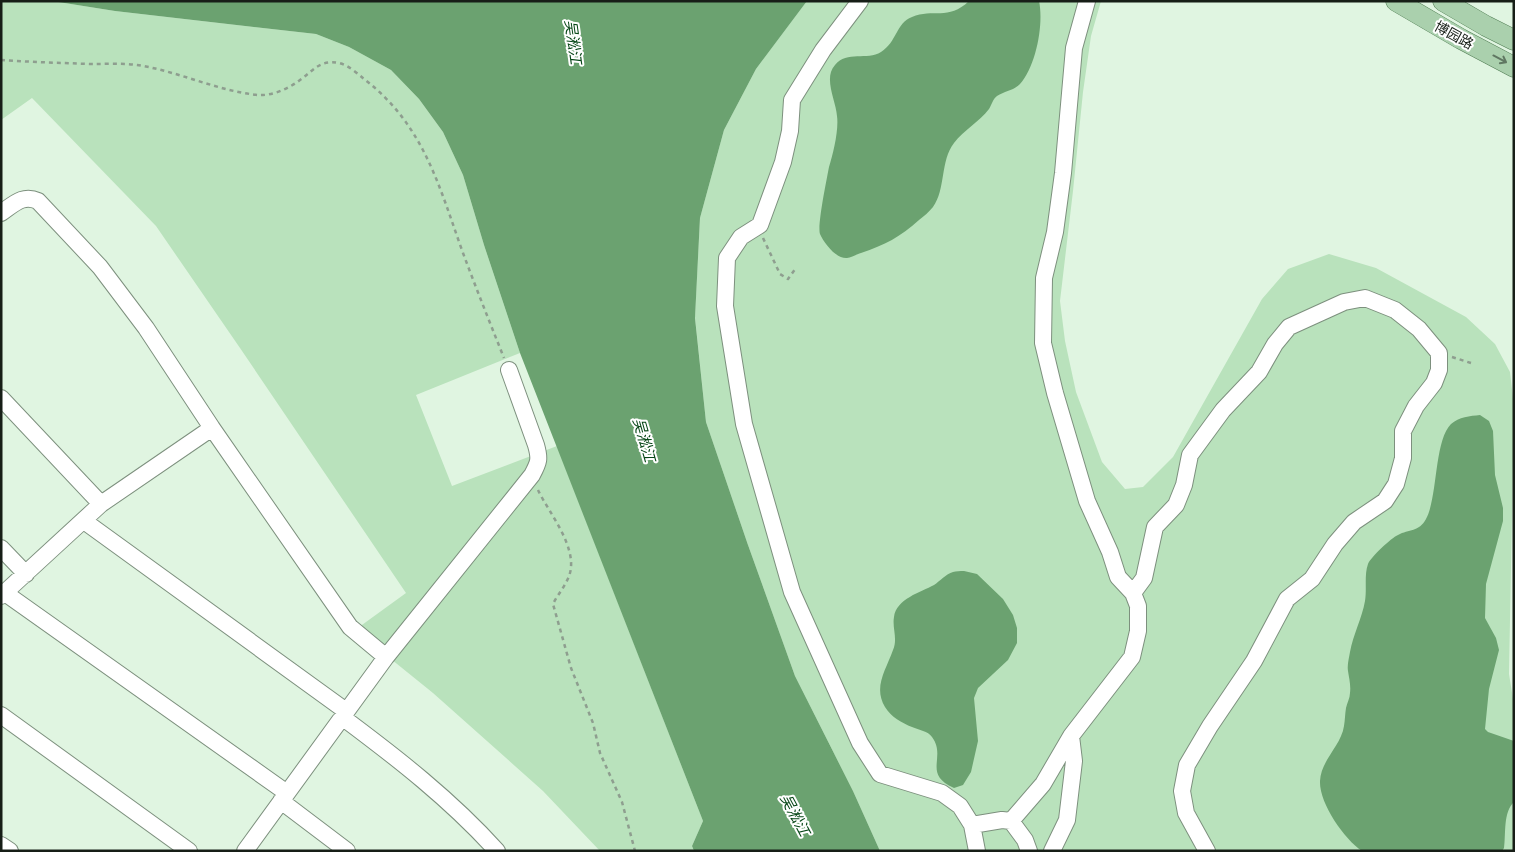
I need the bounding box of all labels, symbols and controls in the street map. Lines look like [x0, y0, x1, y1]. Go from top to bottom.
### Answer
street label: 博园路 [1431, 17, 1477, 53]
water label: 吴淞江 [561, 18, 585, 68]
one-way arrow [1492, 55, 1507, 64]
water label: 吴淞江 [629, 416, 659, 466]
water label: 吴淞江 [776, 791, 814, 841]

